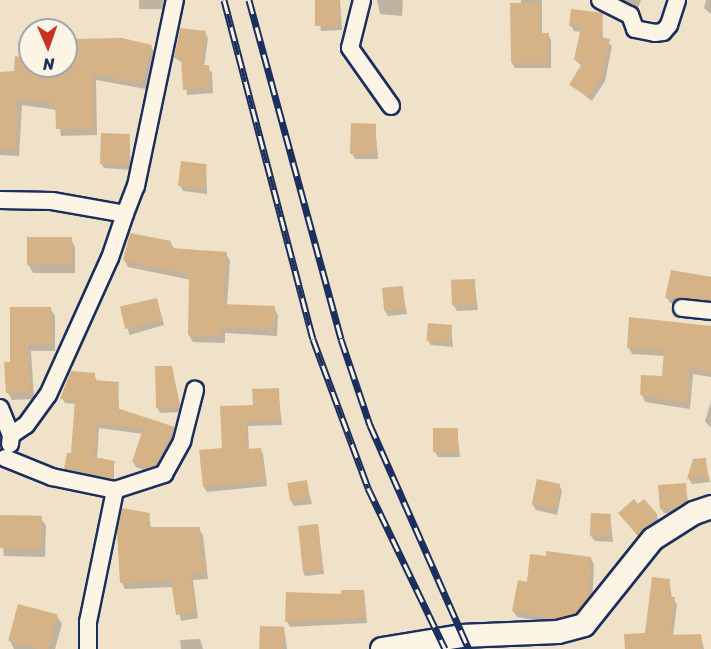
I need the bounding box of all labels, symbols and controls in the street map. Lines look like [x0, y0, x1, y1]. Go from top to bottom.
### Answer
north arrow [18, 18, 78, 78]
text: N [43, 50, 55, 79]

